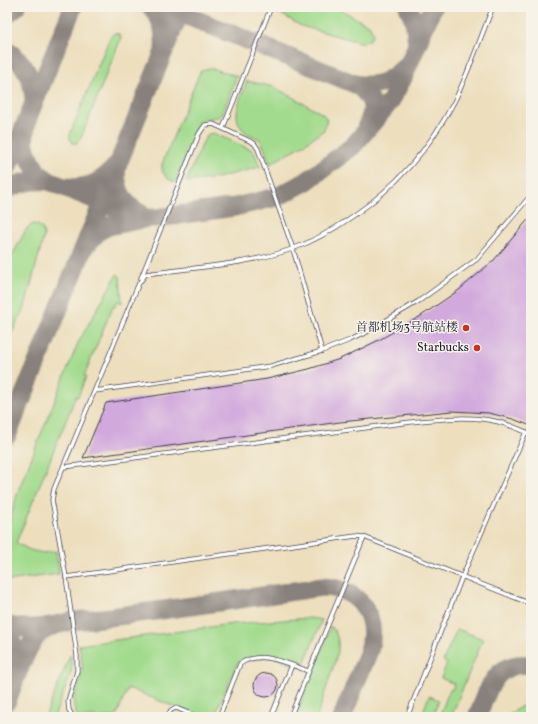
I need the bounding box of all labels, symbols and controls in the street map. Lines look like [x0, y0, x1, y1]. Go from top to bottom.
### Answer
place label: 首都机场3号航站楼 [356, 320, 458, 336]
marker: 首都机场3号航站楼 [461, 323, 471, 333]
place label: Starbucks [417, 340, 469, 356]
marker: Starbucks [472, 343, 482, 353]

